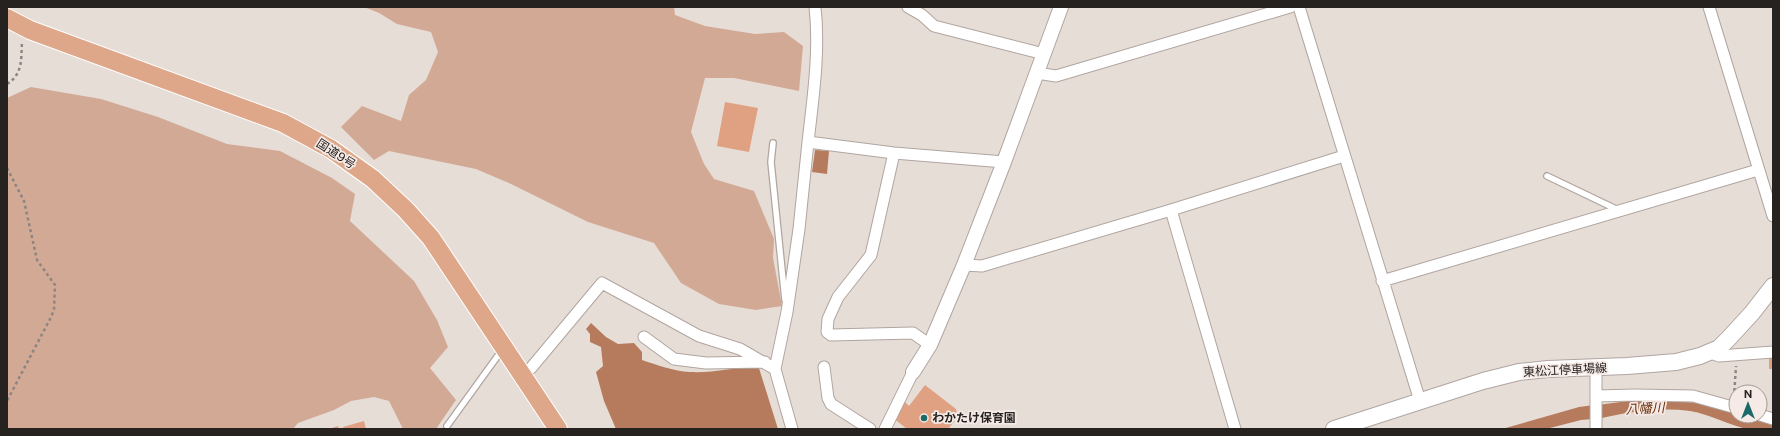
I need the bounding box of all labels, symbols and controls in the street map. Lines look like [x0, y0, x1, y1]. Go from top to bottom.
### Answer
street label: 国道9号 [314, 136, 358, 172]
street label: 東松江停車場線 [1523, 361, 1607, 379]
north arrow [1728, 384, 1768, 424]
text: N [1744, 388, 1752, 400]
water label: 八幡川 [1625, 400, 1667, 417]
place label: わかたけ保育園 [932, 411, 1016, 425]
marker: わかたけ保育園 [919, 413, 929, 423]

